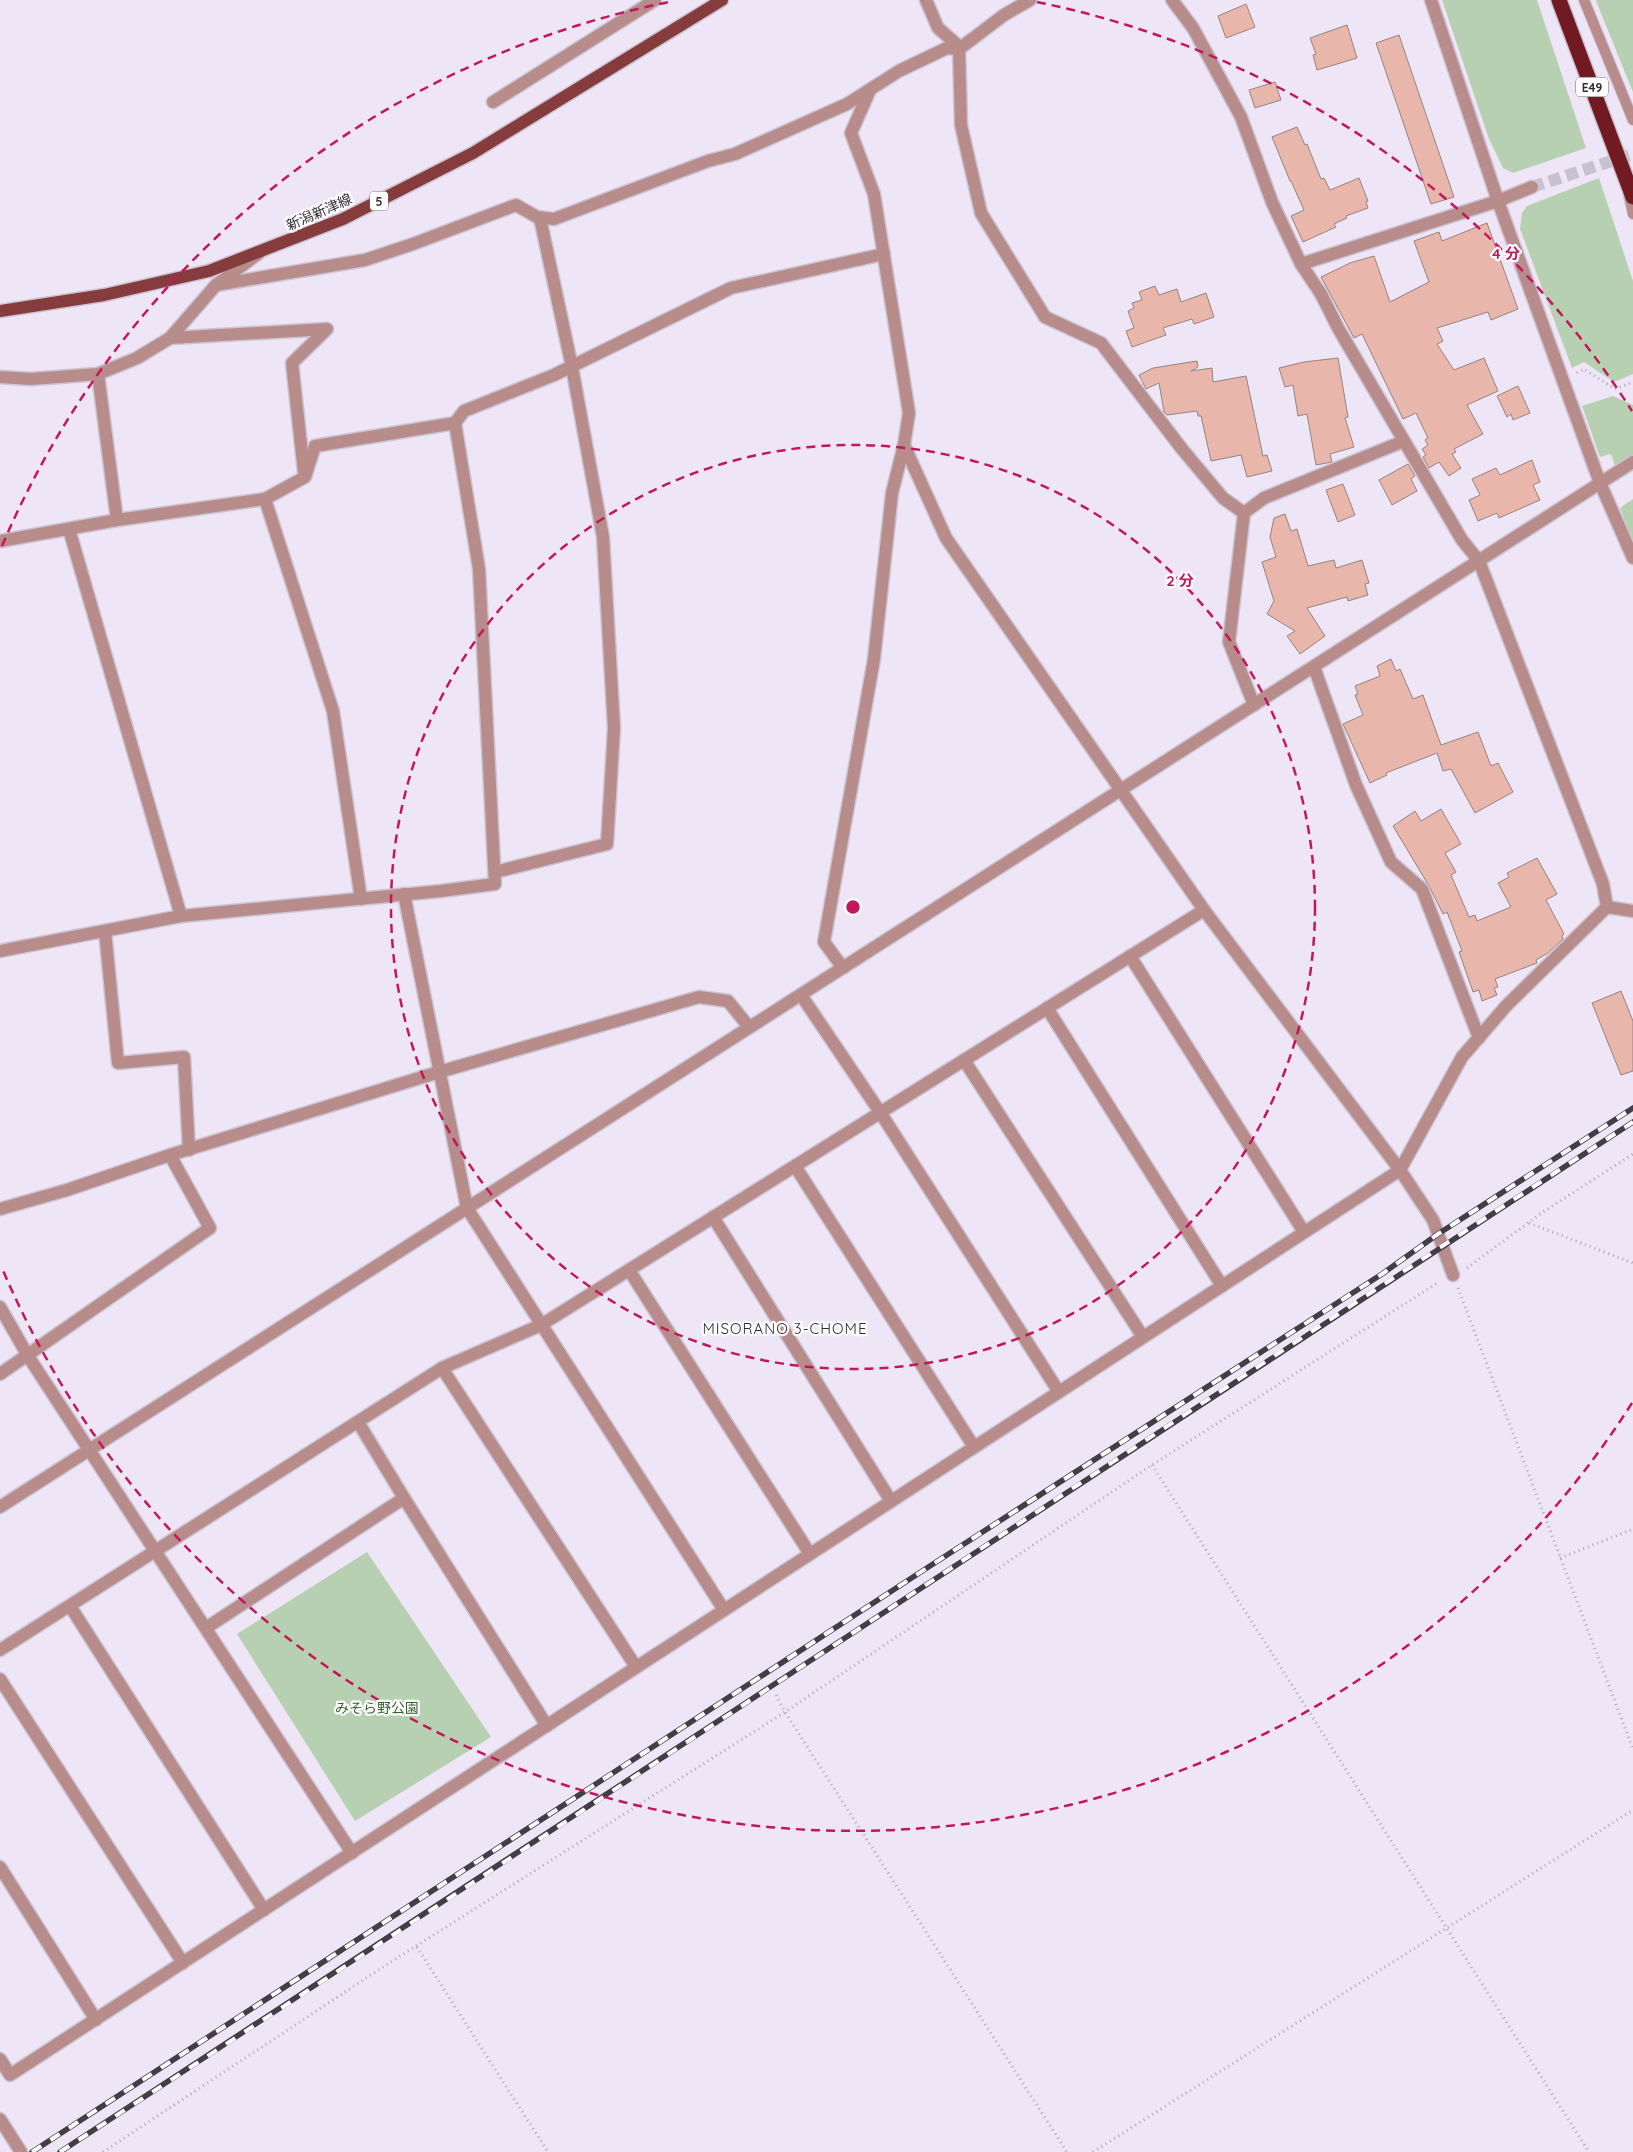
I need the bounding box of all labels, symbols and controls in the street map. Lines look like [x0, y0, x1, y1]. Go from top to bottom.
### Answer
road number: E49 [1576, 77, 1608, 96]
street label: 新潟新津線 [283, 190, 355, 234]
road number: 5 [370, 192, 388, 210]
text: 4 分 [1492, 244, 1520, 263]
text: 2 分 [1166, 571, 1194, 590]
centre of rings [844, 898, 862, 916]
district label: MISORANO 3-CHOME [702, 1319, 868, 1338]
park label: みそら野公園 [335, 1699, 419, 1717]

